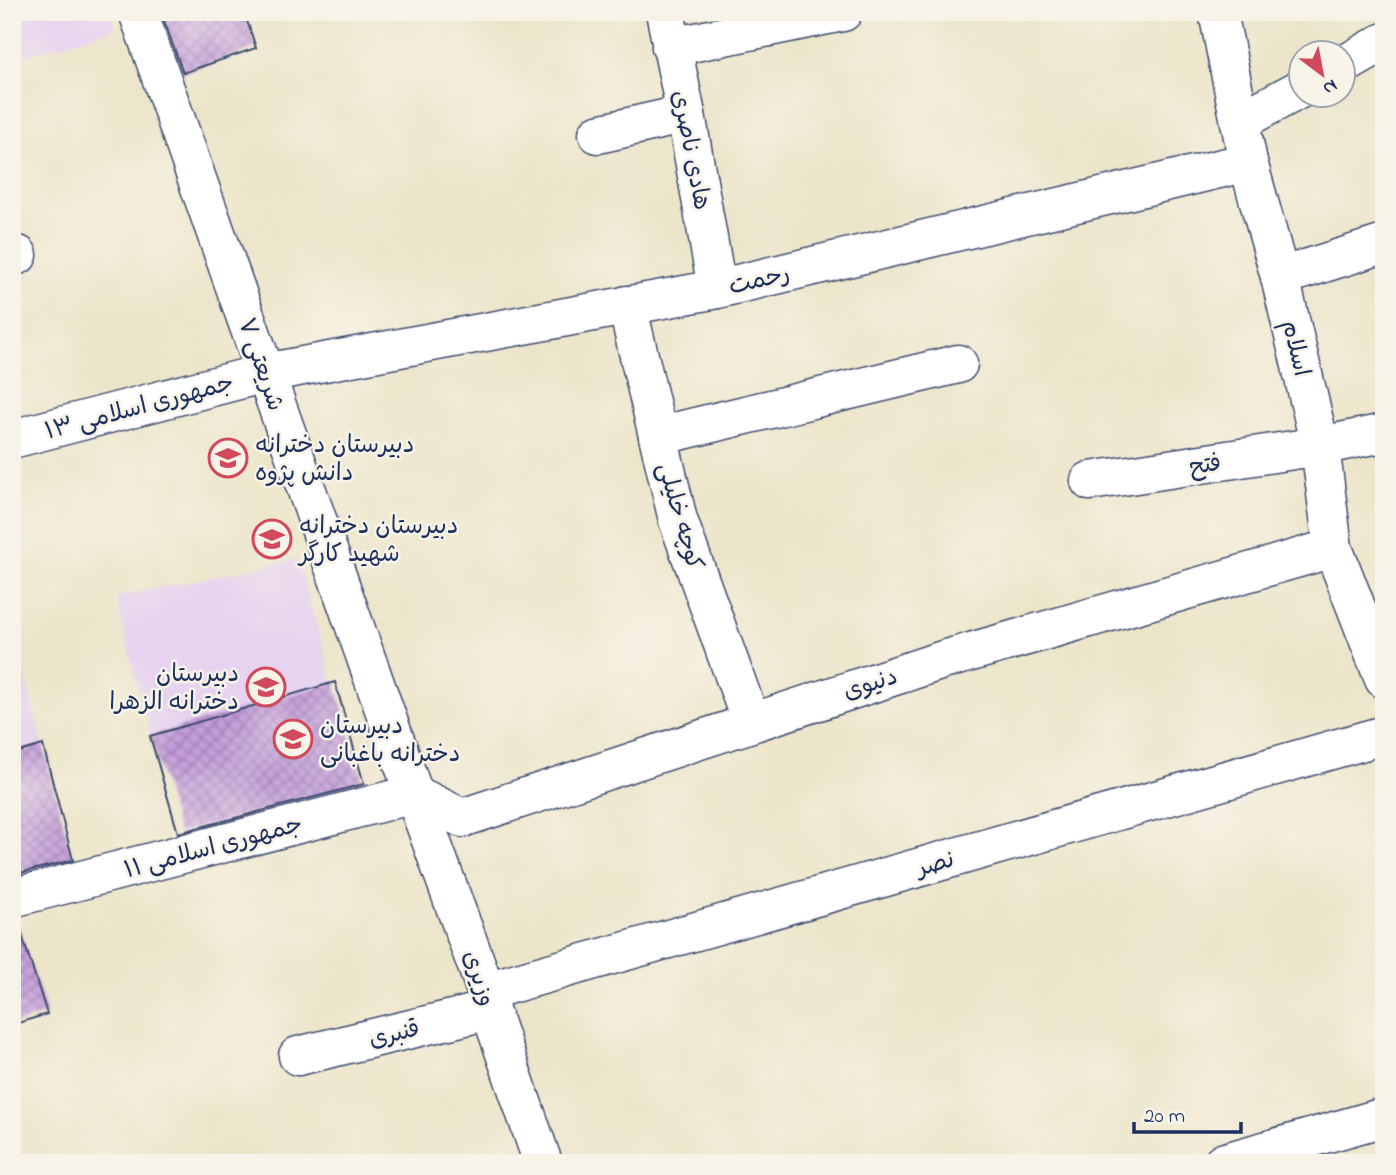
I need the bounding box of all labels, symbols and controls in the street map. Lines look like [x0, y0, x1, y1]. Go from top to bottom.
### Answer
north arrow [1288, 38, 1358, 108]
text: N [1317, 71, 1342, 101]
street label: هادی ناصری [661, 88, 718, 213]
street label: رحمت [726, 257, 794, 305]
street label: شریعتی ۷ [227, 313, 292, 416]
street label: اسلام [1271, 317, 1318, 380]
street label: جمهوری اسلامی ۱۳ [41, 366, 238, 450]
place label: دبیرستان دخترانه دانش پژوه [255, 429, 414, 492]
school or university icon: دبیرستان دخترانه دانش پژوه [207, 437, 249, 479]
street label: فتح [1187, 447, 1224, 486]
street label: کوچه خلیلی [647, 459, 711, 575]
place label: دبیرستان دخترانه شهید کارگر [297, 510, 458, 573]
school or university icon: دبیرستان دخترانه شهید کارگر [251, 518, 293, 560]
place label: دبیرستان دخترانه الزهرا [109, 658, 239, 721]
street label: دنیوی [839, 660, 902, 711]
school or university icon: دبیرستان دخترانه الزهرا [245, 666, 287, 708]
place label: دبیرستان دخترانه باغبانی [320, 710, 460, 773]
school or university icon: دبیرستان دخترانه باغبانی [272, 718, 314, 760]
street label: جمهوری اسلامی ۱۱ [121, 808, 307, 889]
street label: نصر [911, 843, 959, 888]
street label: وزیری [452, 946, 503, 1011]
street label: قنبری [365, 1012, 424, 1059]
scale bar [1134, 1091, 1240, 1135]
text: 20 m [1144, 1102, 1185, 1132]

